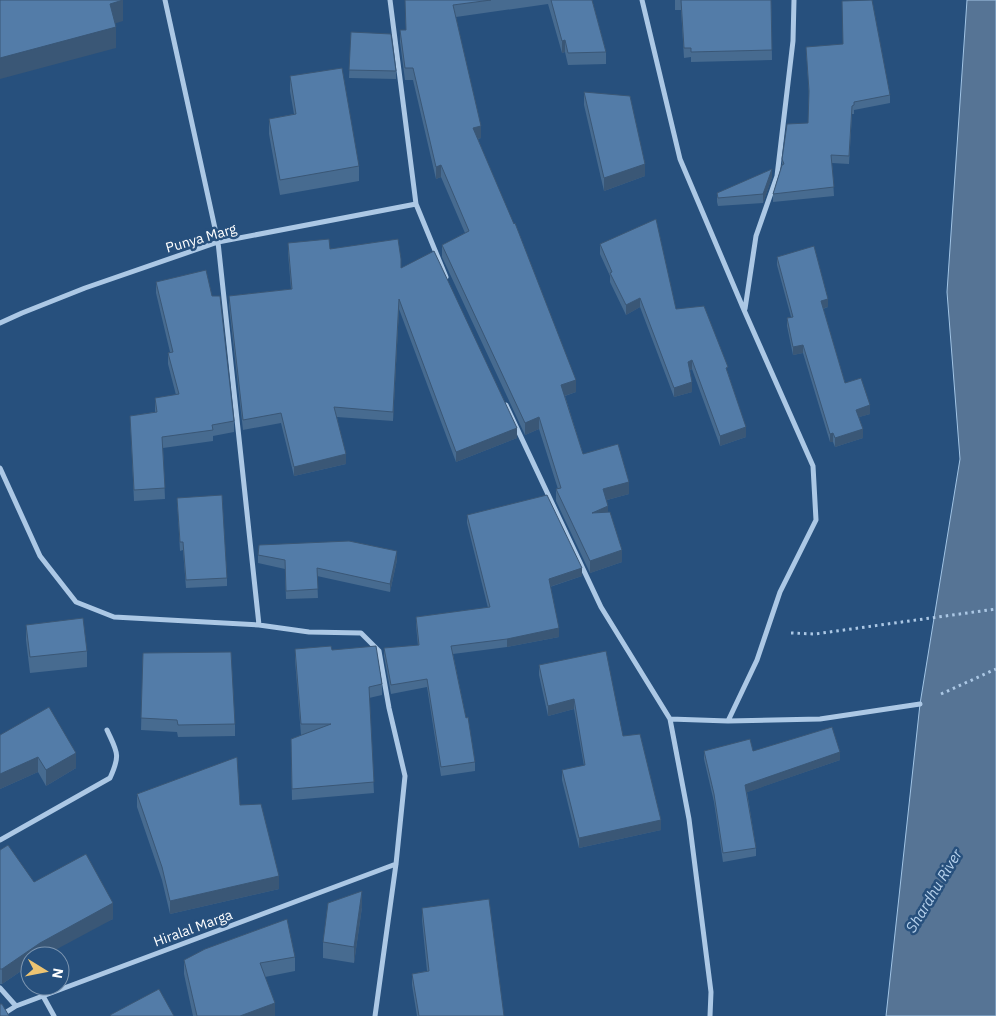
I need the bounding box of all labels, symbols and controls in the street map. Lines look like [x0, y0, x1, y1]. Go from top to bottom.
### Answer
street label: Punya Marg [163, 219, 239, 257]
water label: Shardhu River [901, 845, 966, 936]
street label: Hiralal Marga [151, 905, 235, 951]
north arrow [20, 946, 70, 996]
text: N [48, 967, 68, 980]

